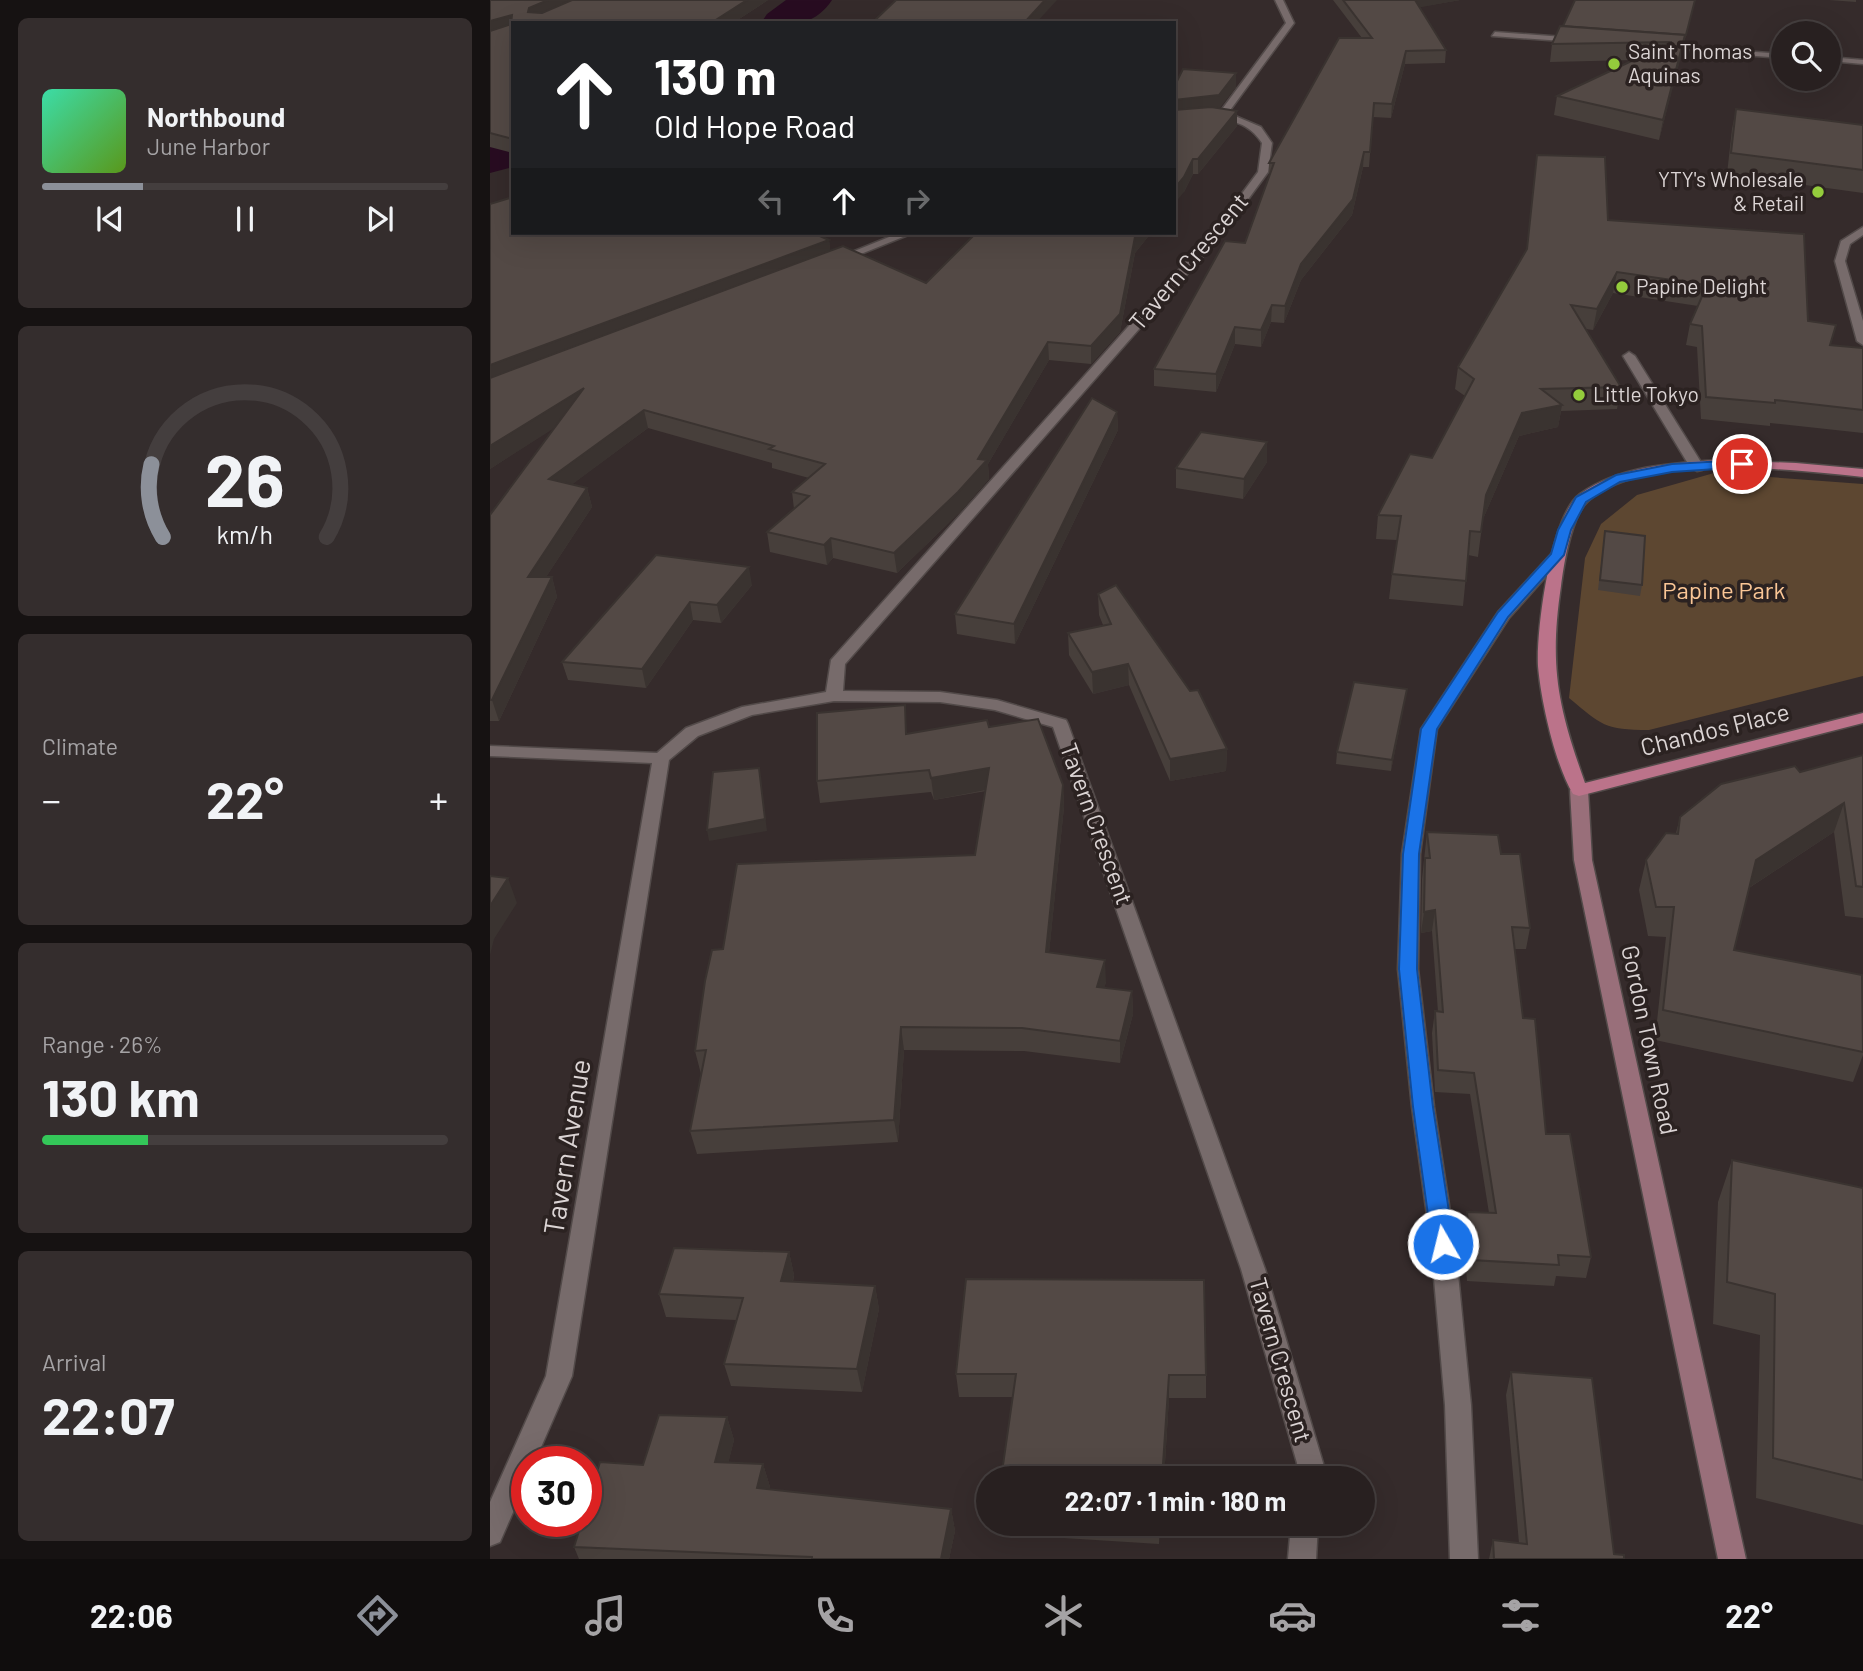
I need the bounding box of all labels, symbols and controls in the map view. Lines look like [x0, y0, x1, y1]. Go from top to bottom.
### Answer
map controls [1771, 21, 1841, 91]
button: search [1771, 21, 1841, 91]
place label: Saint Thomas Aquinas [1628, 38, 1752, 87]
text: 130 m [654, 46, 776, 105]
icon: ahead [539, 49, 630, 140]
marker: Saint Thomas Aquinas [1606, 56, 1622, 72]
text: Northbound [147, 101, 285, 132]
text: Old Hope Road [654, 106, 855, 144]
text: June Harbor [147, 132, 270, 160]
place label: YTY's Wholesale & Retail [1658, 166, 1804, 215]
icon: left [752, 182, 790, 220]
icon: ahead [825, 182, 863, 220]
icon: right [898, 182, 936, 220]
marker: YTY's Wholesale & Retail [1810, 184, 1826, 200]
street label: Tavern Crescent [1122, 187, 1254, 335]
icon: previous [91, 200, 129, 238]
icon: pause [226, 200, 264, 238]
icon: next [361, 200, 399, 238]
place label: Papine Delight [1636, 273, 1767, 298]
marker: Papine Delight [1614, 279, 1630, 295]
place label: Little Tokyo [1593, 381, 1699, 406]
marker: Little Tokyo [1571, 387, 1587, 403]
pin [1712, 434, 1772, 494]
text: 26 [205, 435, 285, 523]
icon: arrive [1723, 445, 1761, 483]
text: km/h [217, 519, 273, 549]
park label: Papine Park [1662, 575, 1786, 604]
street label: Chandos Place [1637, 696, 1792, 761]
text: Climate [42, 732, 118, 760]
street label: Tavern Crescent [1055, 739, 1140, 908]
text: 22° [206, 767, 284, 829]
text: − [42, 776, 61, 822]
text: + [429, 776, 448, 822]
street label: Gordon Town Road [1616, 942, 1685, 1137]
text: Range · 26% [42, 1030, 163, 1058]
street label: Tavern Avenue [535, 1057, 597, 1237]
text: 130 km [42, 1065, 200, 1127]
position arrow [1406, 1207, 1480, 1281]
street label: Tavern Crescent [1244, 1274, 1319, 1445]
text: Arrival [42, 1348, 106, 1376]
text: 22:07 [42, 1383, 175, 1445]
speed limit sign: 30 [511, 1446, 602, 1537]
text: 22:07 · 1 min · 180 m [1065, 1485, 1286, 1516]
icon: directions [353, 1591, 402, 1640]
icon: music [581, 1591, 630, 1640]
icon: phone [810, 1591, 859, 1640]
icon: climate [1039, 1591, 1088, 1640]
icon: car [1268, 1591, 1317, 1640]
icon: filters [1496, 1591, 1545, 1640]
text: 22:06 [90, 1596, 173, 1634]
text: 22° [1725, 1596, 1773, 1634]

